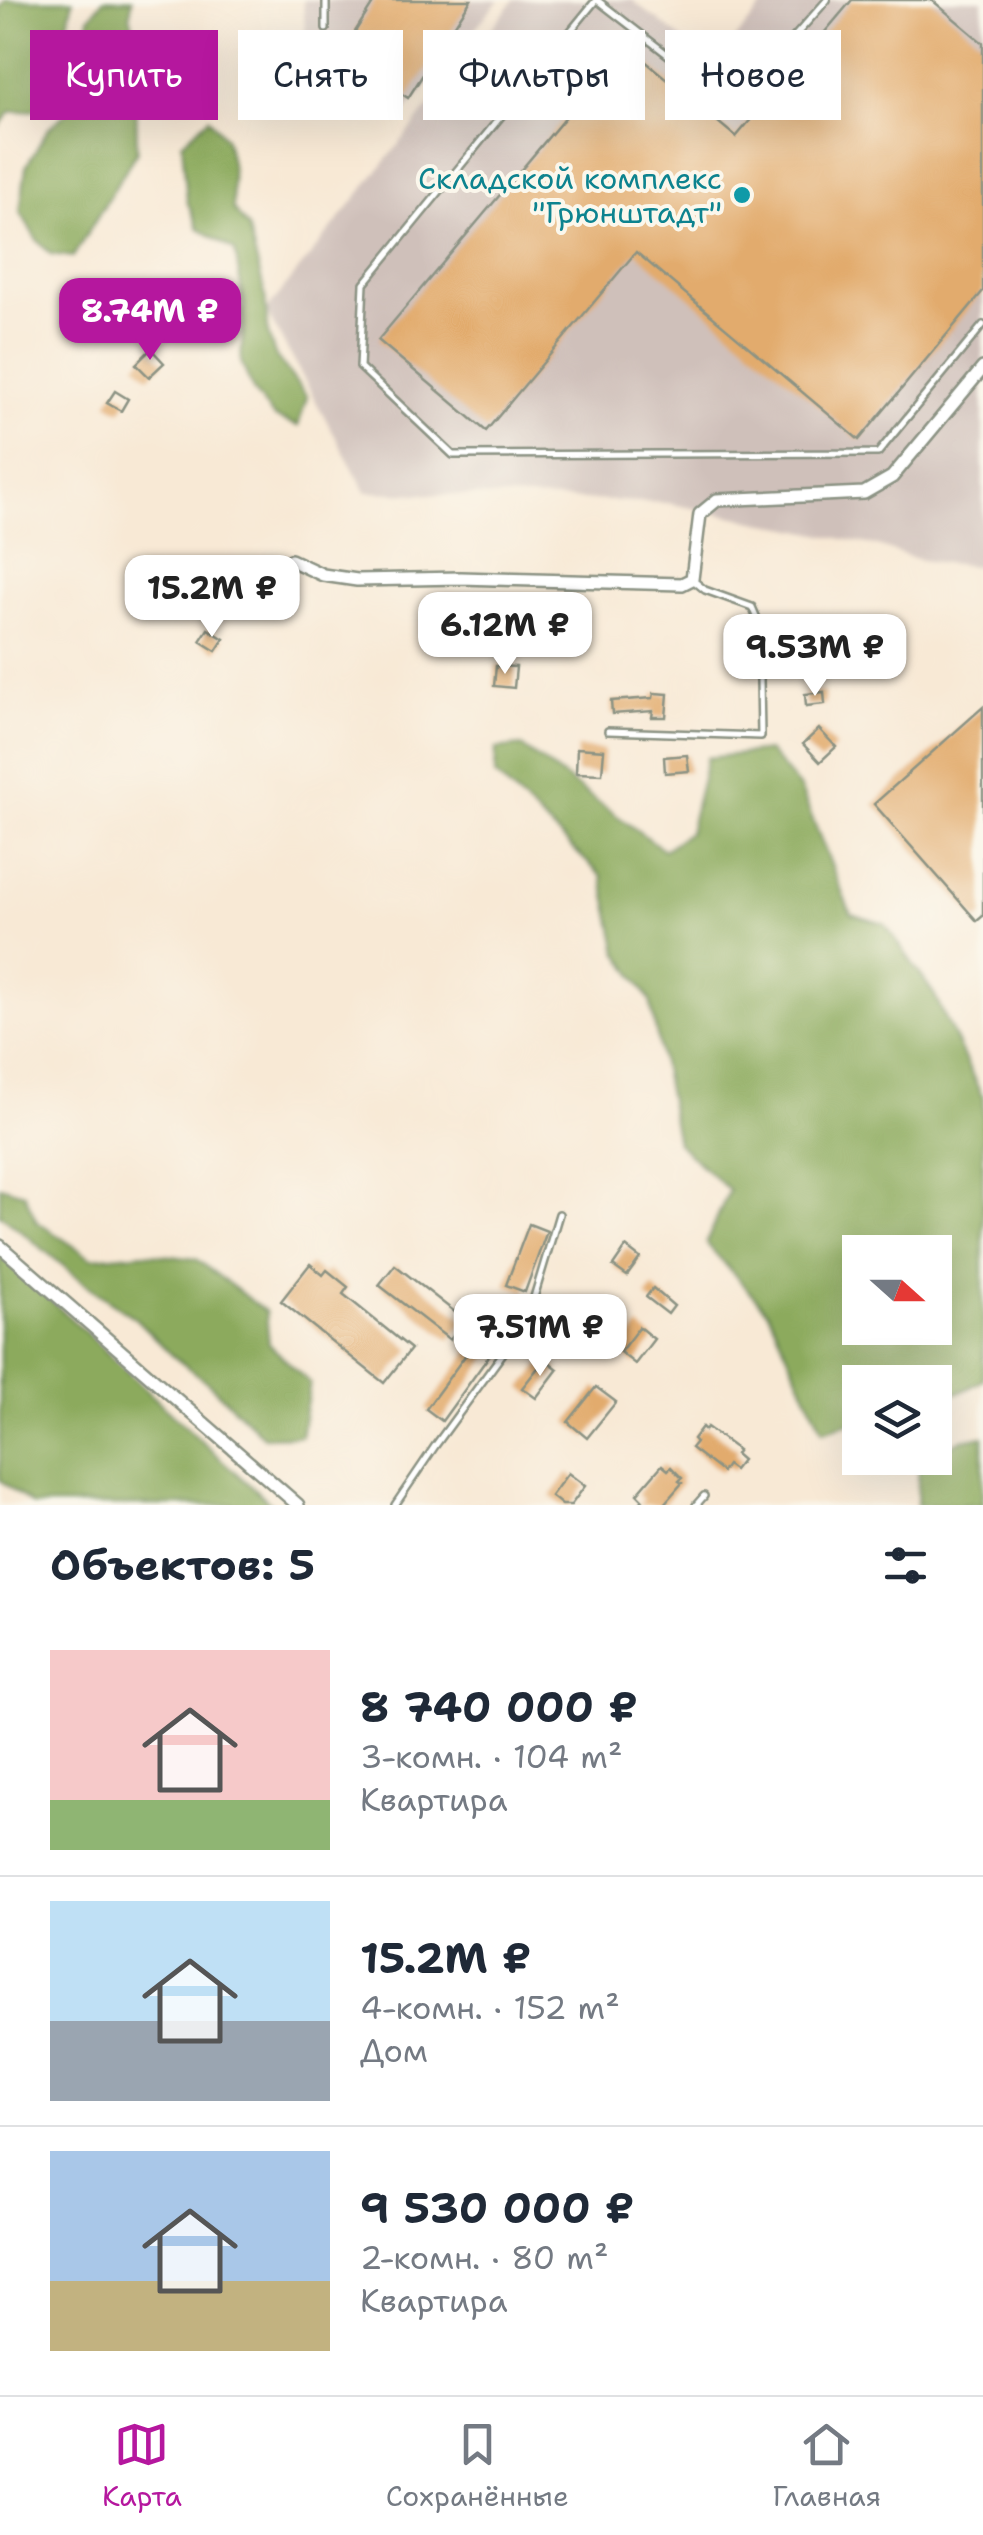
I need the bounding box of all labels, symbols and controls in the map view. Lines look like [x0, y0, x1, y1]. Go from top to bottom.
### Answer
chip: Купить [30, 30, 218, 120]
chip: Снять [238, 30, 403, 120]
chip: Фильтры [423, 30, 645, 120]
chip: Новое [665, 30, 841, 120]
place label: Складской комплекс "Грюнштадт" [418, 158, 722, 233]
marker: Складской комплекс "Грюнштадт" [731, 184, 753, 206]
pin: 8.74M ₽ [58, 278, 242, 363]
text: 8.74M ₽ [81, 289, 219, 332]
pin: 15.2M ₽ [120, 555, 304, 640]
text: 15.2M ₽ [147, 566, 277, 609]
pin: 6.12M ₽ [413, 592, 597, 677]
text: 6.12M ₽ [440, 603, 570, 646]
pin: 9.53M ₽ [723, 614, 907, 699]
text: 9.53M ₽ [745, 625, 885, 668]
north arrow [842, 1235, 952, 1345]
map controls [842, 1235, 952, 1475]
pin: 7.51M ₽ [448, 1294, 632, 1379]
text: 7.51M ₽ [476, 1305, 604, 1348]
button: layers [842, 1365, 952, 1475]
text: Объектов: 5 [50, 1537, 315, 1593]
icon: filters [878, 1538, 933, 1593]
text: 8 740 000 ₽ [360, 1679, 638, 1735]
icon: home [130, 1690, 250, 1810]
text: 3-комн. · 104 m² [360, 1735, 622, 1778]
text: Квартира [360, 1778, 508, 1821]
text: 15.2M ₽ [360, 1930, 531, 1986]
icon: home [130, 1941, 250, 2061]
text: 4-комн. · 152 m² [360, 1986, 620, 2029]
text: Дом [360, 2029, 428, 2072]
text: 9 530 000 ₽ [360, 2180, 634, 2236]
icon: home [130, 2191, 250, 2311]
text: 2-комн. · 80 m² [360, 2236, 609, 2279]
text: Квартира [360, 2279, 508, 2322]
tab: Карта [102, 2417, 182, 2515]
tab: Сохранённые [386, 2417, 569, 2515]
tab: Главная [773, 2417, 881, 2515]

